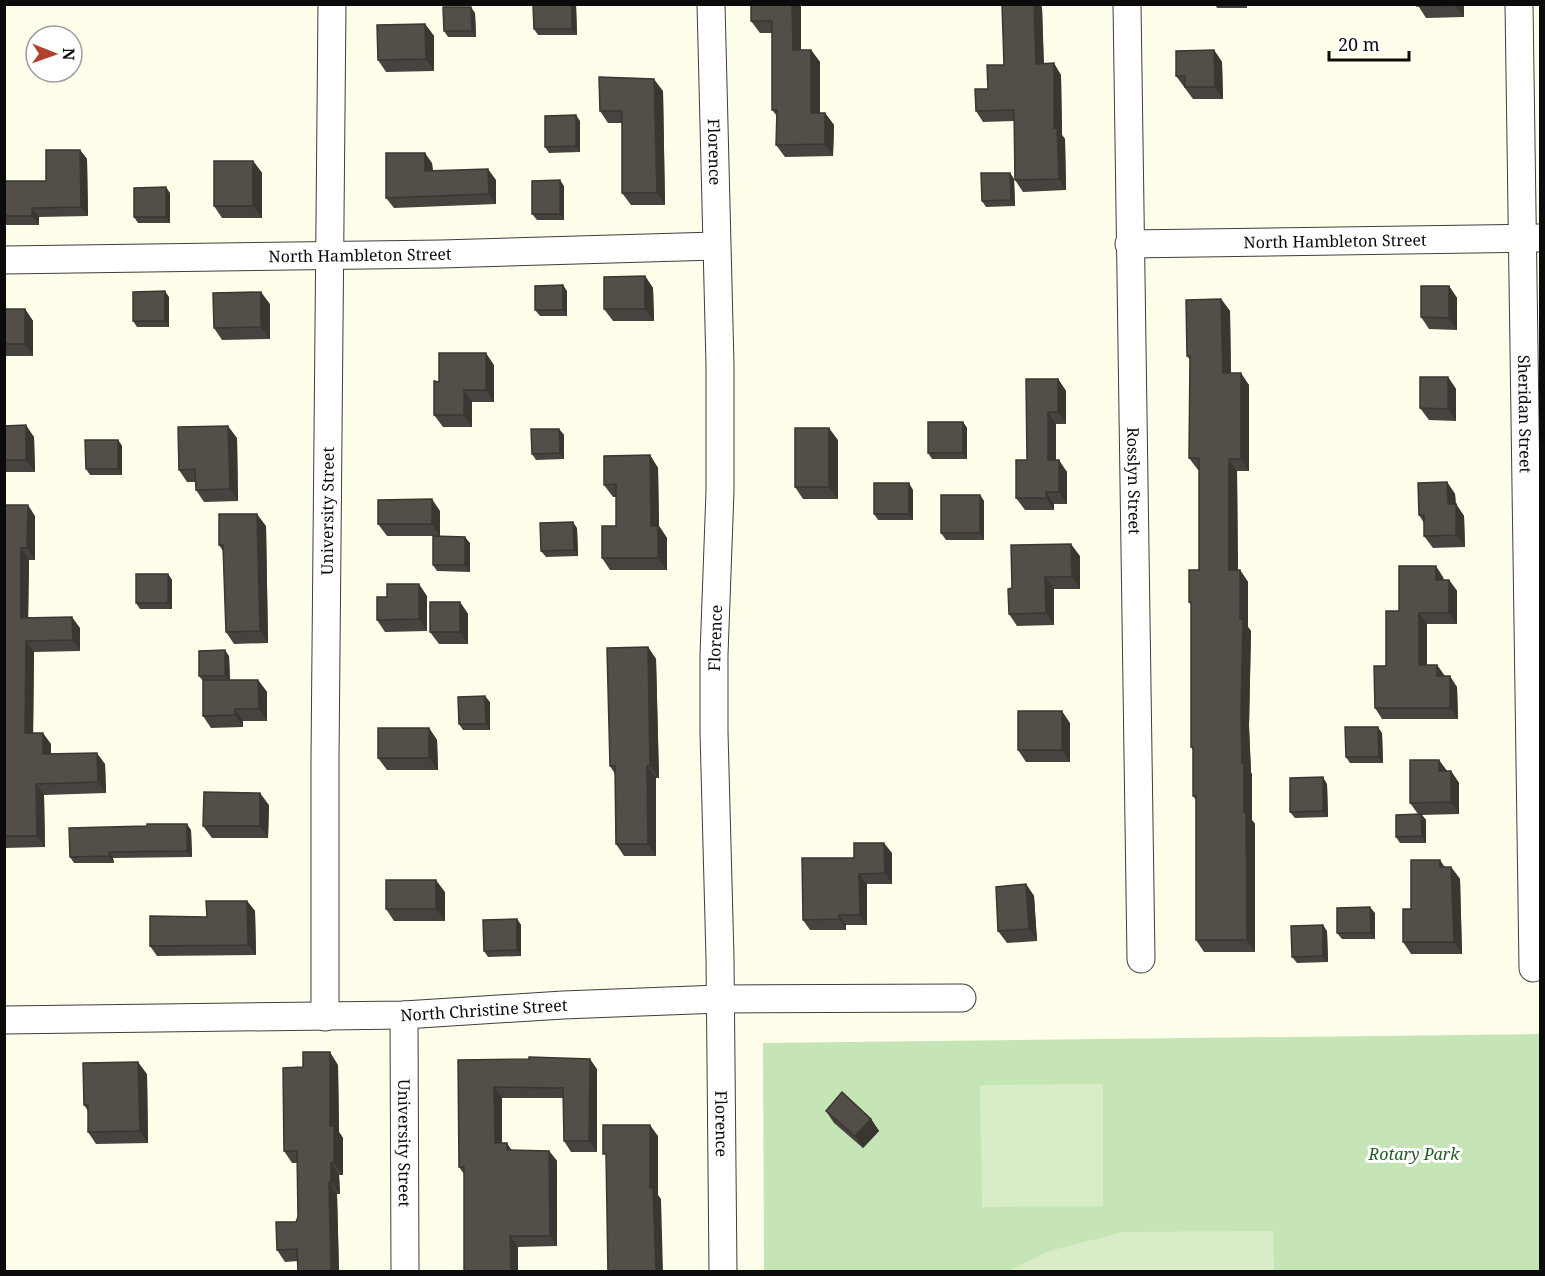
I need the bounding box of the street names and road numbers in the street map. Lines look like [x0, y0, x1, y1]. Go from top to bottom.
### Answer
street label: Florence [703, 118, 727, 185]
street label: North Hambleton Street [1243, 229, 1427, 253]
street label: North Hambleton Street [268, 243, 452, 267]
street label: Sheridan Street [1513, 355, 1537, 474]
street label: Rosslyn Street [1122, 427, 1146, 535]
street label: University Street [316, 446, 339, 575]
street label: Florence [703, 604, 727, 672]
street label: North Christine Street [400, 994, 568, 1026]
street label: University Street [393, 1079, 416, 1207]
street label: Florence [710, 1090, 733, 1157]

